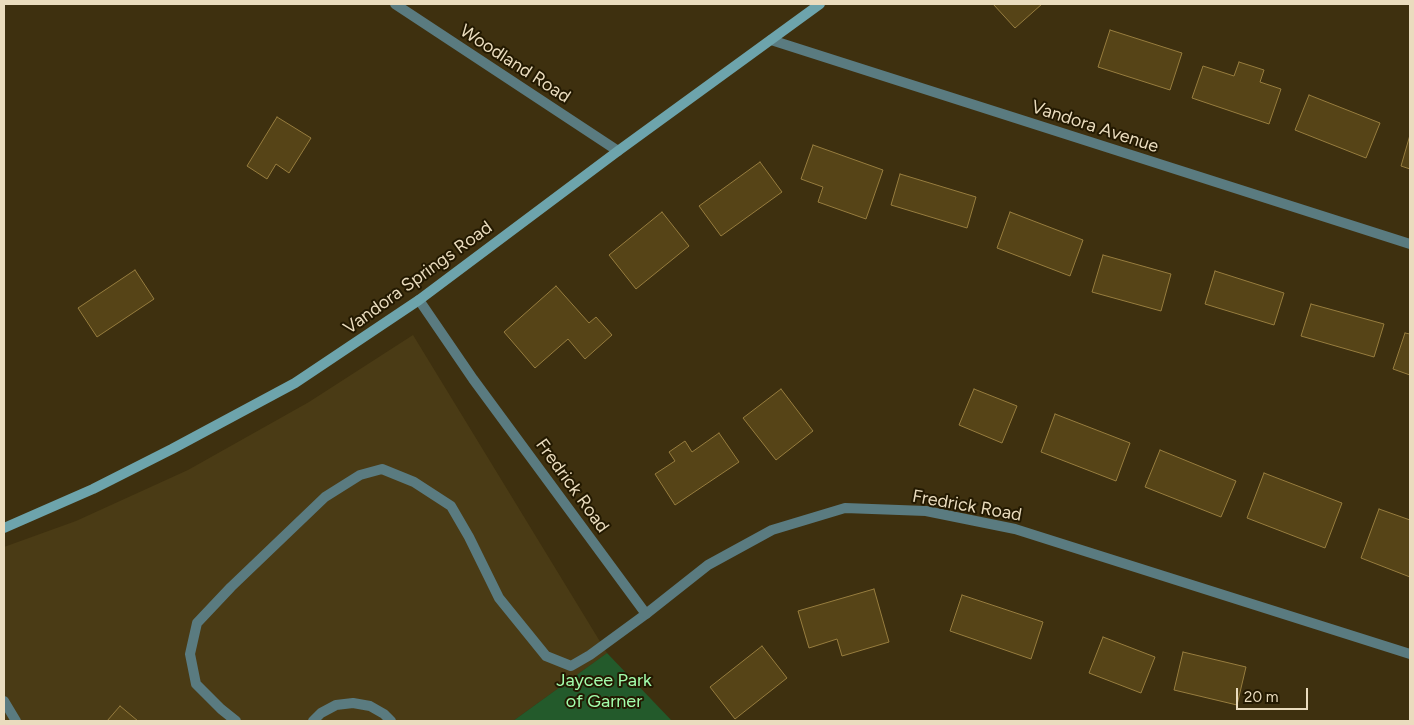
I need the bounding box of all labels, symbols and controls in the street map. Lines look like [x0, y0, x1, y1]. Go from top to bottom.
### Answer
street label: Woodland Road [456, 20, 574, 108]
street label: Vandora Avenue [1029, 96, 1161, 158]
street label: Vandora Springs Road [339, 217, 497, 339]
street label: Fredrick Road [531, 435, 613, 537]
street label: Fredrick Road [911, 486, 1023, 526]
park label: Jaycee Park of Garner [556, 670, 652, 712]
scale bar [1239, 678, 1312, 710]
text: 20 m [1244, 688, 1278, 706]

